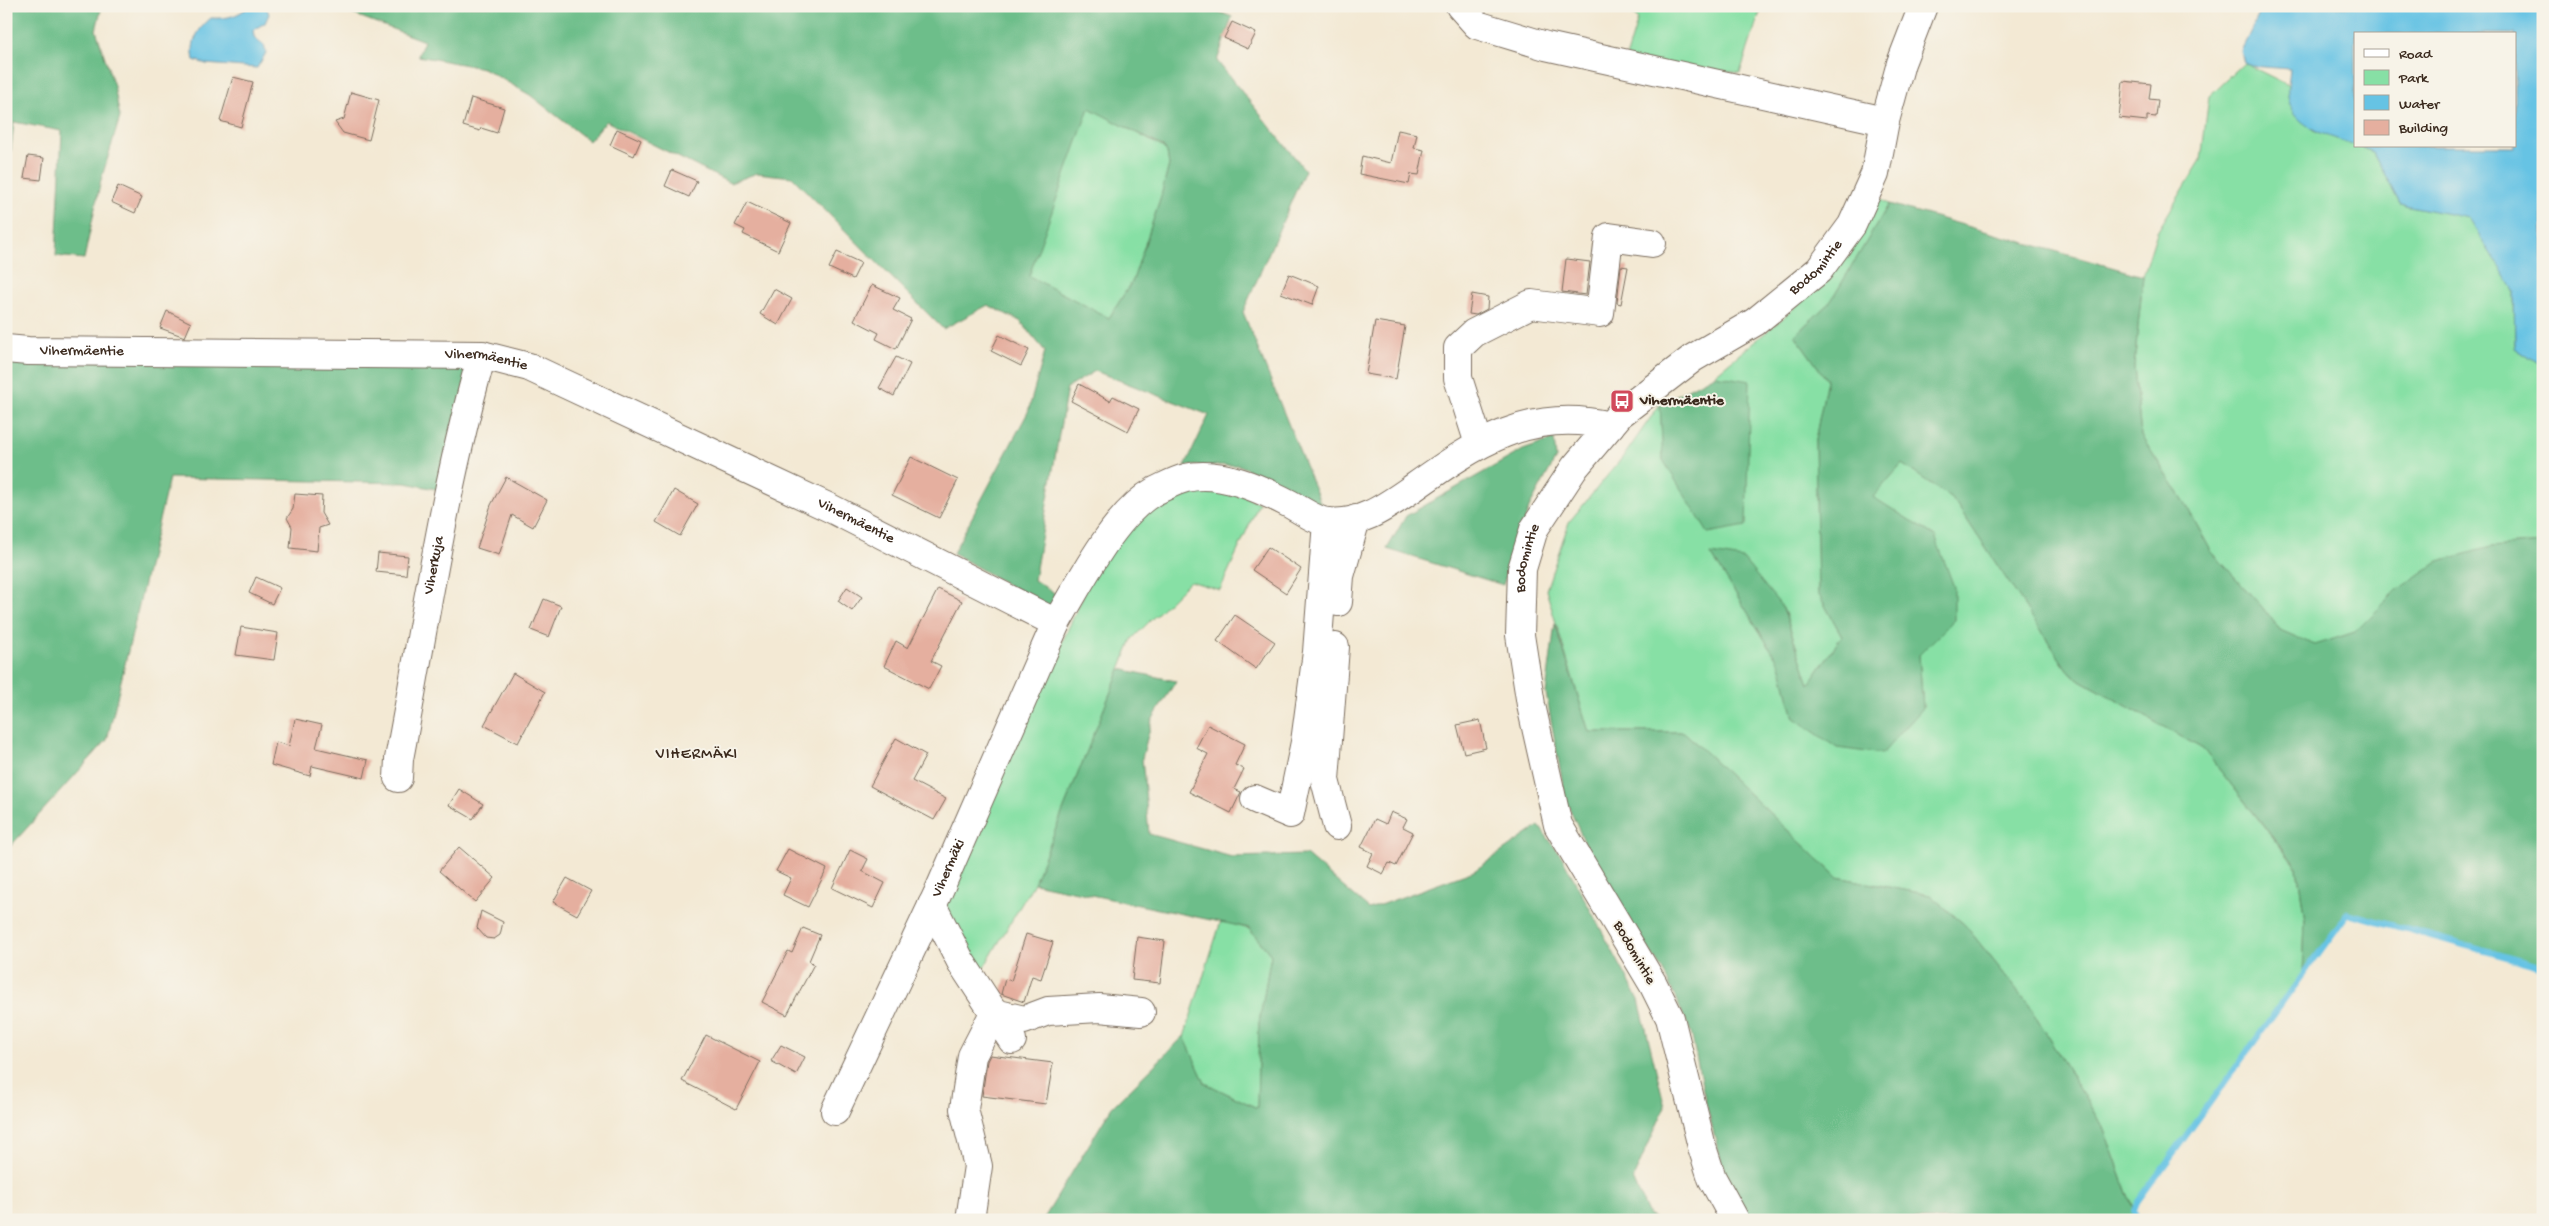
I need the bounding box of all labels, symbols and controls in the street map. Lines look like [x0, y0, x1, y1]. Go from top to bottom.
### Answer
legend [2354, 32, 2516, 148]
text: Road [2399, 46, 2433, 64]
text: Park [2398, 70, 2429, 88]
text: Water [2399, 96, 2441, 114]
text: Building [2398, 120, 2448, 138]
street label: Bodomintie [1785, 236, 1847, 300]
street label: Vihermäentie [39, 342, 124, 361]
street label: Vihermäentie [444, 345, 530, 375]
bus stop icon: Vihermäentie [1609, 388, 1635, 414]
place label: Vihermäentie [1639, 392, 1725, 410]
street label: Vihermäentie [814, 494, 897, 548]
street label: Bodomintie [1512, 520, 1544, 594]
street label: Viherkuja [420, 534, 449, 597]
district label: VIHERMÄKI [655, 746, 738, 765]
street label: Vihermäki [928, 836, 969, 901]
street label: Bodomintie [1608, 917, 1659, 988]

